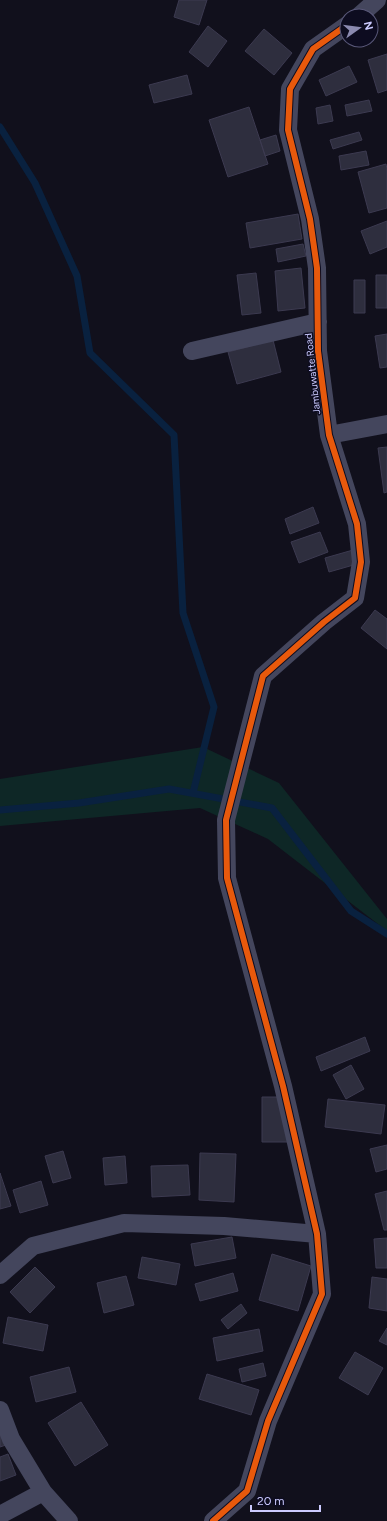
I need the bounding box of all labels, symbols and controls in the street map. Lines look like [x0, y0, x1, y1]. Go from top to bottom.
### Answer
north arrow [339, 8, 379, 48]
text: N [361, 20, 376, 31]
street label: Jambuwatte Road [302, 333, 323, 415]
scale bar [251, 1487, 320, 1513]
text: 20 m [257, 1494, 285, 1508]

